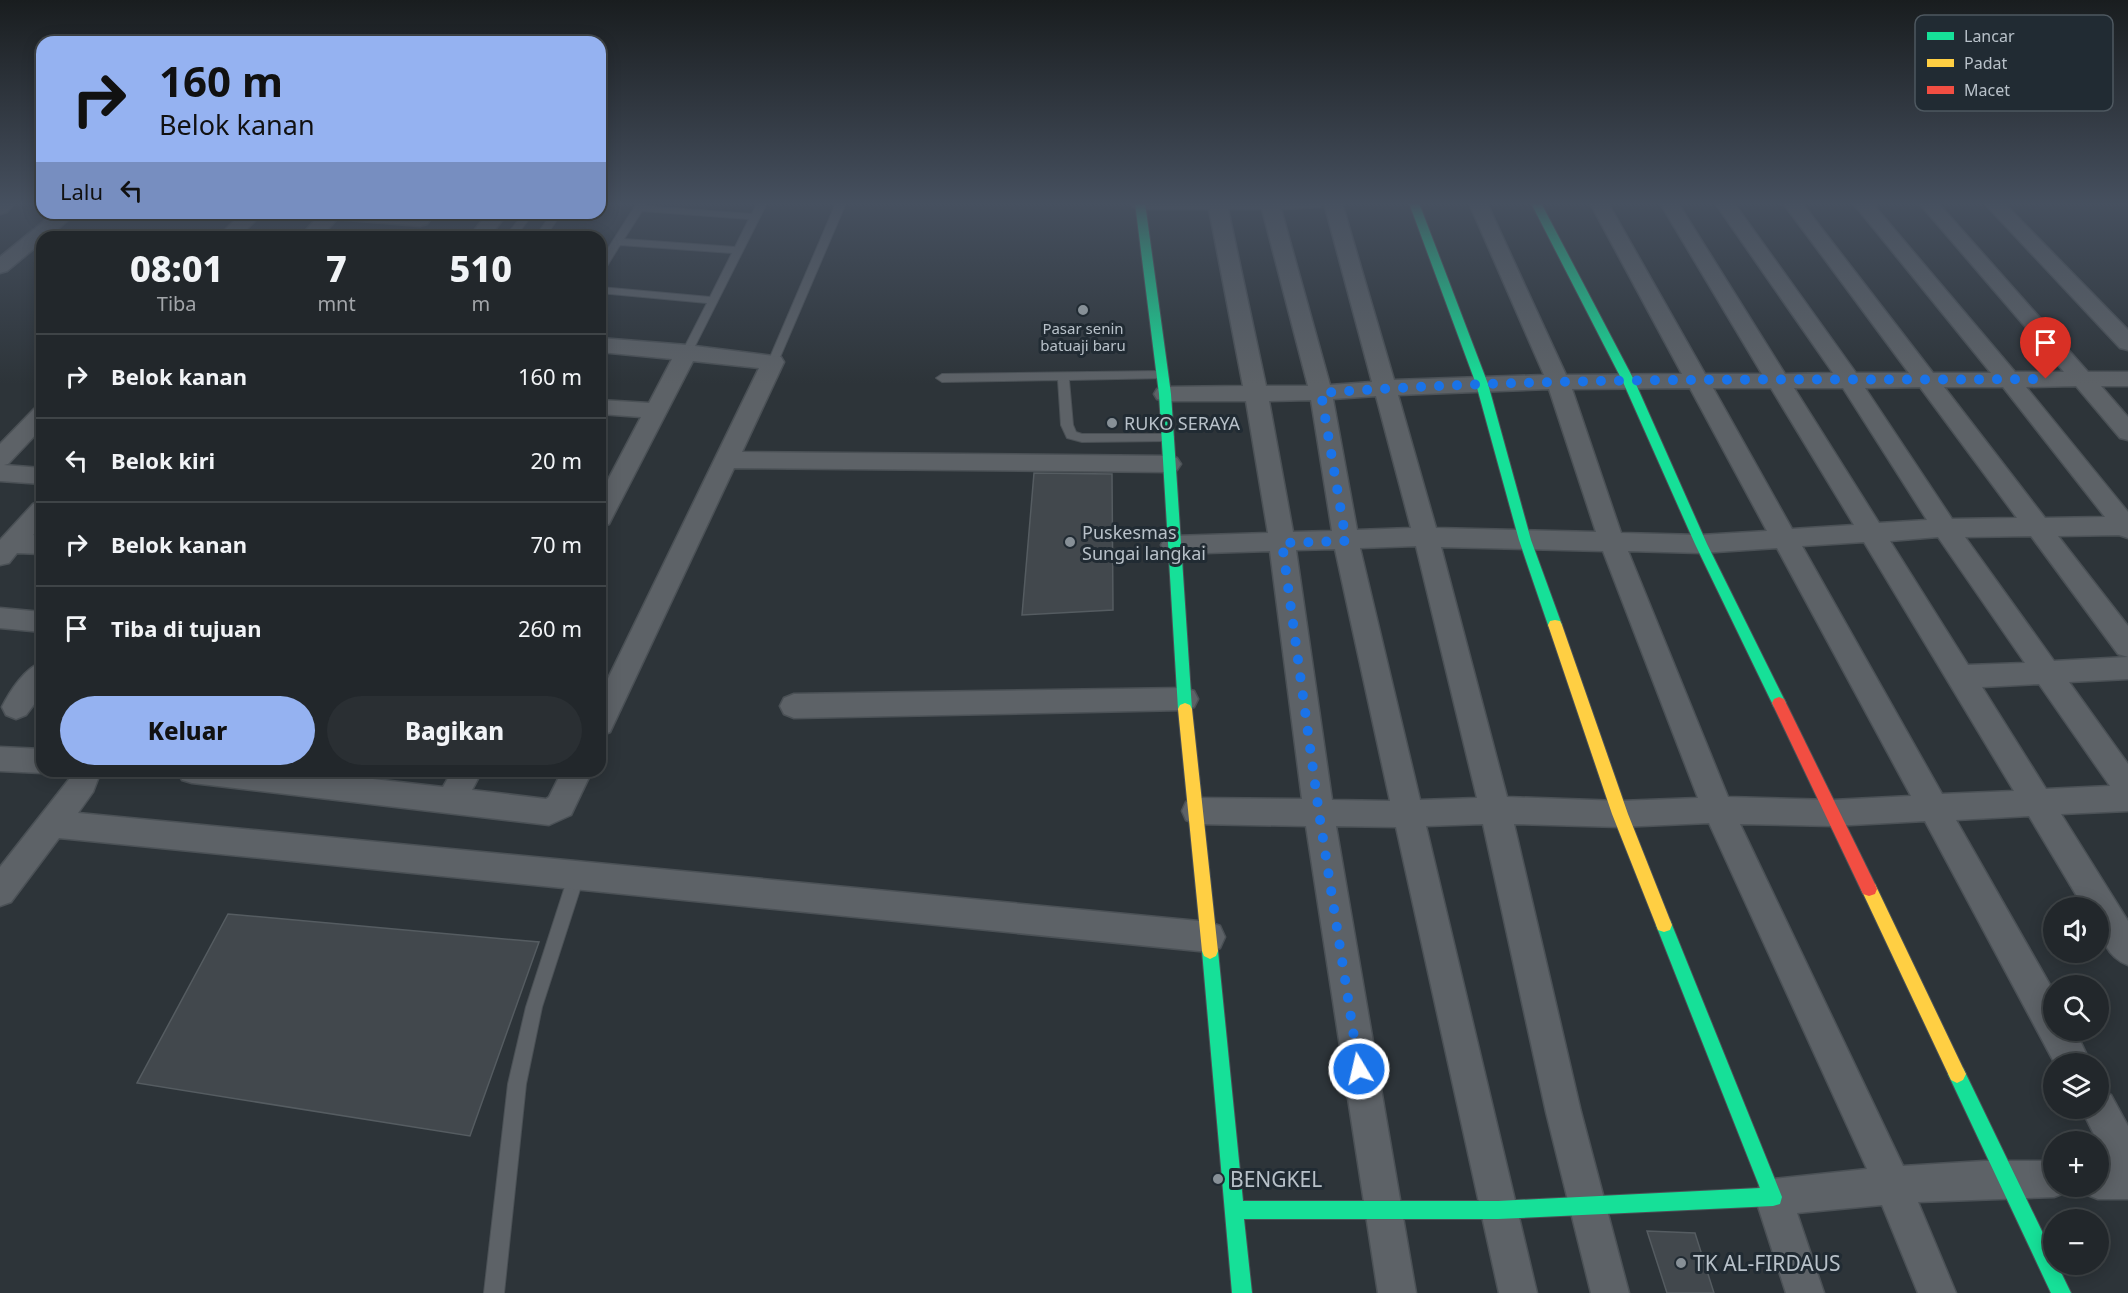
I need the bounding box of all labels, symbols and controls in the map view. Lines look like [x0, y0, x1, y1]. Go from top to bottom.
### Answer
legend [1915, 15, 2113, 111]
text: Lancar [1964, 25, 2015, 47]
text: 160 m [159, 52, 283, 109]
text: Padat [1964, 52, 2007, 74]
icon: right [60, 60, 138, 138]
text: Macet [1964, 79, 2010, 101]
text: Belok kanan [159, 106, 315, 143]
icon: left [115, 174, 148, 207]
text: Lalu [60, 176, 103, 206]
text: 08:01 [130, 244, 223, 293]
text: 7 [326, 244, 347, 293]
text: 510 [450, 244, 512, 293]
text: Tiba [157, 290, 197, 317]
text: mnt [317, 290, 356, 317]
text: m [471, 290, 490, 317]
marker: Pasar senin batuaji baru [1076, 303, 1090, 317]
pin [2020, 317, 2071, 379]
place label: Pasar senin batuaji baru [1040, 318, 1126, 355]
icon: arrive [2029, 326, 2062, 359]
icon: right [60, 360, 93, 393]
text: Belok kanan [111, 361, 247, 391]
text: 160 m [518, 361, 582, 391]
place label: RUKO SERAYA [1124, 411, 1240, 435]
marker: RUKO SERAYA [1105, 416, 1119, 430]
icon: left [60, 444, 93, 477]
text: Belok kiri [111, 445, 215, 475]
text: 20 m [531, 445, 582, 475]
place label: Puskesmas Sungai langkai [1082, 520, 1206, 565]
icon: right [60, 528, 93, 561]
text: Belok kanan [111, 529, 247, 559]
text: 70 m [531, 529, 582, 559]
marker: Puskesmas Sungai langkai [1063, 535, 1077, 549]
icon: arrive [60, 612, 93, 645]
text: Tiba di tujuan [111, 613, 261, 643]
text: 260 m [518, 613, 582, 643]
button: Keluar [60, 696, 315, 765]
button: Bagikan [327, 696, 582, 765]
map controls [2043, 897, 2109, 1275]
button: sound [2043, 897, 2109, 963]
button: search [2043, 975, 2109, 1041]
position arrow [1327, 1037, 1391, 1101]
button: layers [2043, 1053, 2109, 1119]
button: + [2043, 1131, 2109, 1197]
place label: BENGKEL [1230, 1165, 1322, 1193]
marker: BENGKEL [1211, 1172, 1225, 1186]
button: − [2043, 1209, 2109, 1275]
place label: TK AL-FIRDAUS [1693, 1249, 1841, 1277]
marker: TK AL-FIRDAUS [1674, 1256, 1688, 1270]

